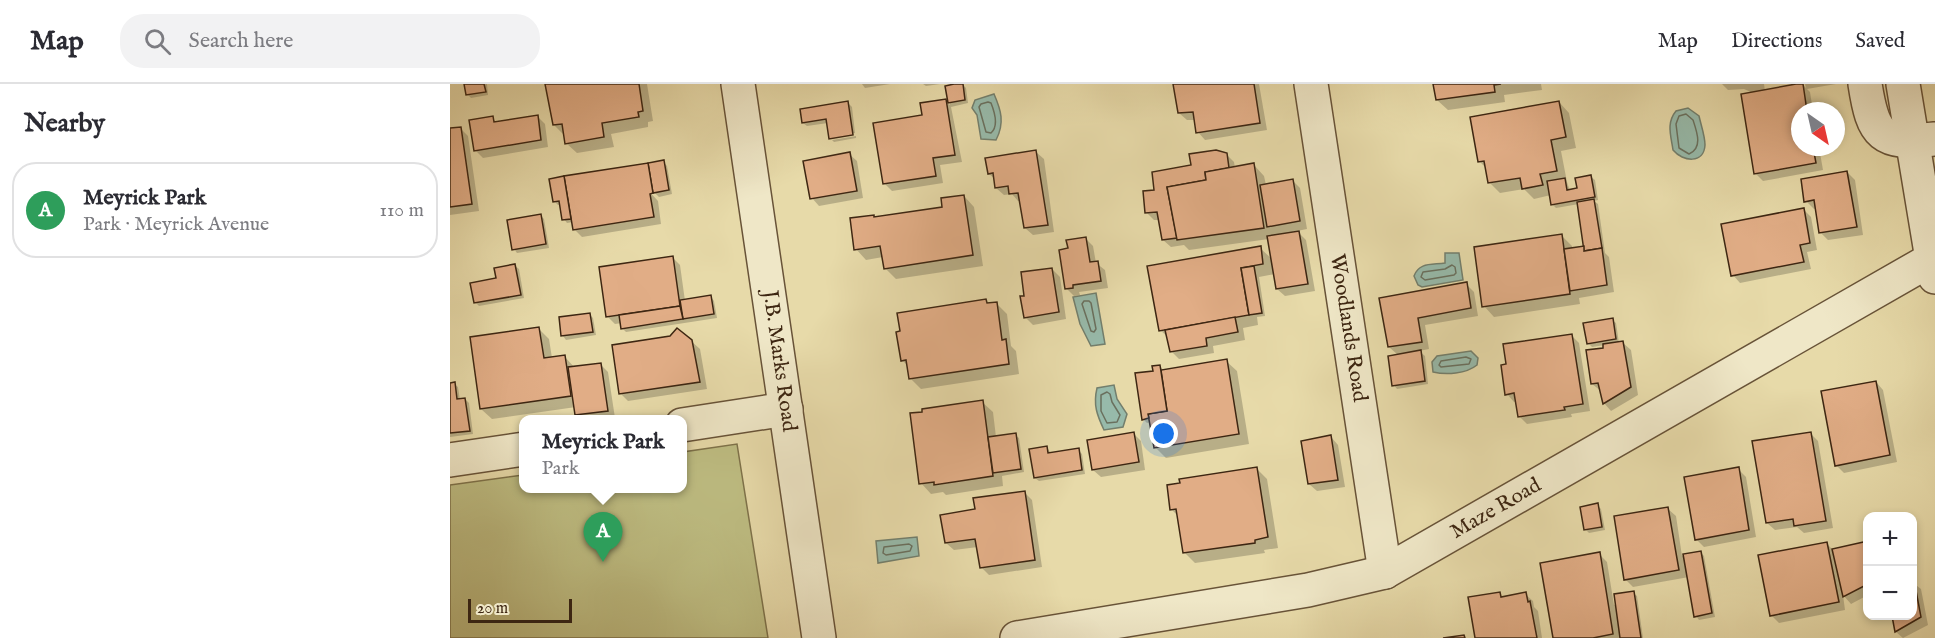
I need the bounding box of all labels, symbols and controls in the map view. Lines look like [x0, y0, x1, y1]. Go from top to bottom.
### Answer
search box [120, 14, 540, 68]
text: Map [30, 24, 84, 59]
icon: search [141, 25, 174, 58]
text: Search here [189, 27, 293, 55]
text: Map [1658, 28, 1698, 55]
text: Directions [1731, 28, 1822, 55]
text: Saved [1855, 28, 1905, 55]
north arrow [1791, 102, 1845, 156]
text: Nearby [24, 107, 105, 140]
text: Meyrick Park [83, 184, 206, 212]
text: A [39, 198, 52, 223]
text: 110 m [380, 198, 424, 223]
text: Park · Meyrick Avenue [83, 212, 269, 237]
street label: Woodlands Road [1323, 252, 1373, 405]
street label: J.B. Marks Road [755, 287, 802, 434]
popup [519, 415, 687, 493]
your location [1149, 419, 1178, 448]
text: Meyrick Park [541, 428, 665, 456]
text: Park [541, 456, 579, 481]
street label: Maze Road [1446, 472, 1547, 546]
pin: A [584, 512, 622, 562]
map controls [1863, 512, 1917, 620]
button: + [1863, 512, 1917, 566]
button: − [1863, 566, 1917, 620]
scale bar [468, 596, 572, 624]
text: 20 m [477, 599, 508, 619]

